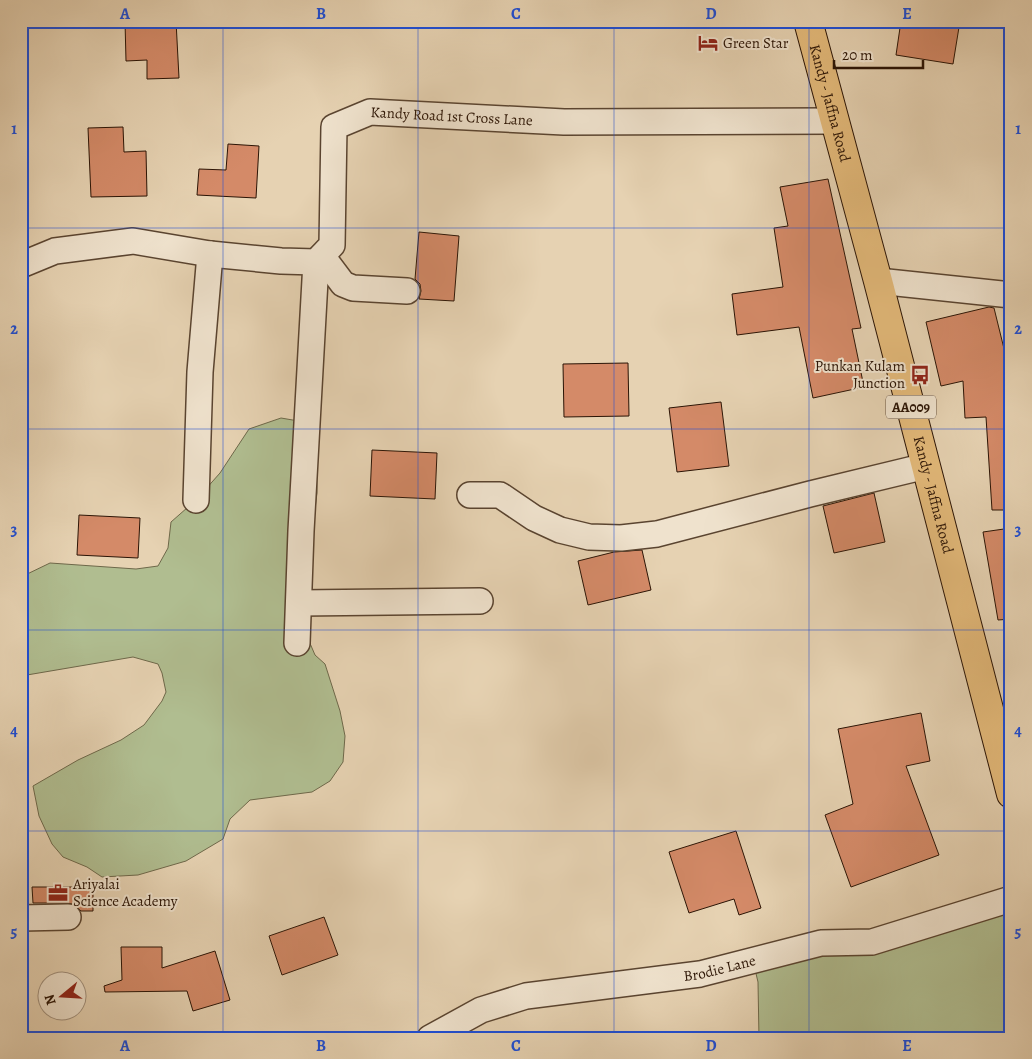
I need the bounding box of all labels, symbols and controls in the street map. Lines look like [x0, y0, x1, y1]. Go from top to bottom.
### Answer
text: A [119, 3, 131, 25]
text: B [316, 3, 326, 25]
text: C [511, 3, 521, 25]
text: D [705, 3, 717, 25]
text: E [902, 3, 912, 25]
hotel icon: Green Star [697, 32, 719, 54]
place label: Green Star [723, 33, 789, 53]
scale bar [834, 38, 923, 70]
street label: Kandy - Jaffna Road [805, 42, 856, 165]
text: 20 m [842, 45, 873, 65]
street label: Kandy Road 1st Cross Lane [370, 102, 534, 130]
text: 1 [11, 118, 17, 140]
text: 1 [1015, 118, 1021, 140]
text: 2 [10, 318, 18, 340]
text: 2 [1014, 318, 1022, 340]
place label: Punkan Kulam Junction [815, 356, 906, 393]
bus stop icon: Punkan Kulam Junction [909, 364, 931, 386]
road number: AA009 [886, 396, 936, 418]
street label: Kandy - Jaffna Road [909, 434, 958, 557]
text: 3 [11, 519, 18, 541]
text: 3 [1015, 519, 1022, 541]
text: 4 [10, 720, 18, 742]
text: 4 [1014, 720, 1022, 742]
place label: Ariyalai Science Academy [72, 874, 178, 911]
office icon: Ariyalai Science Academy [47, 882, 69, 904]
text: 5 [11, 921, 18, 943]
text: 5 [1015, 921, 1022, 943]
street label: Brodie Lane [682, 950, 758, 986]
north arrow [38, 972, 88, 1022]
text: N [40, 992, 61, 1008]
text: A [119, 1035, 131, 1057]
text: B [316, 1035, 326, 1057]
text: C [511, 1035, 521, 1057]
text: D [705, 1035, 717, 1057]
text: E [902, 1035, 912, 1057]

